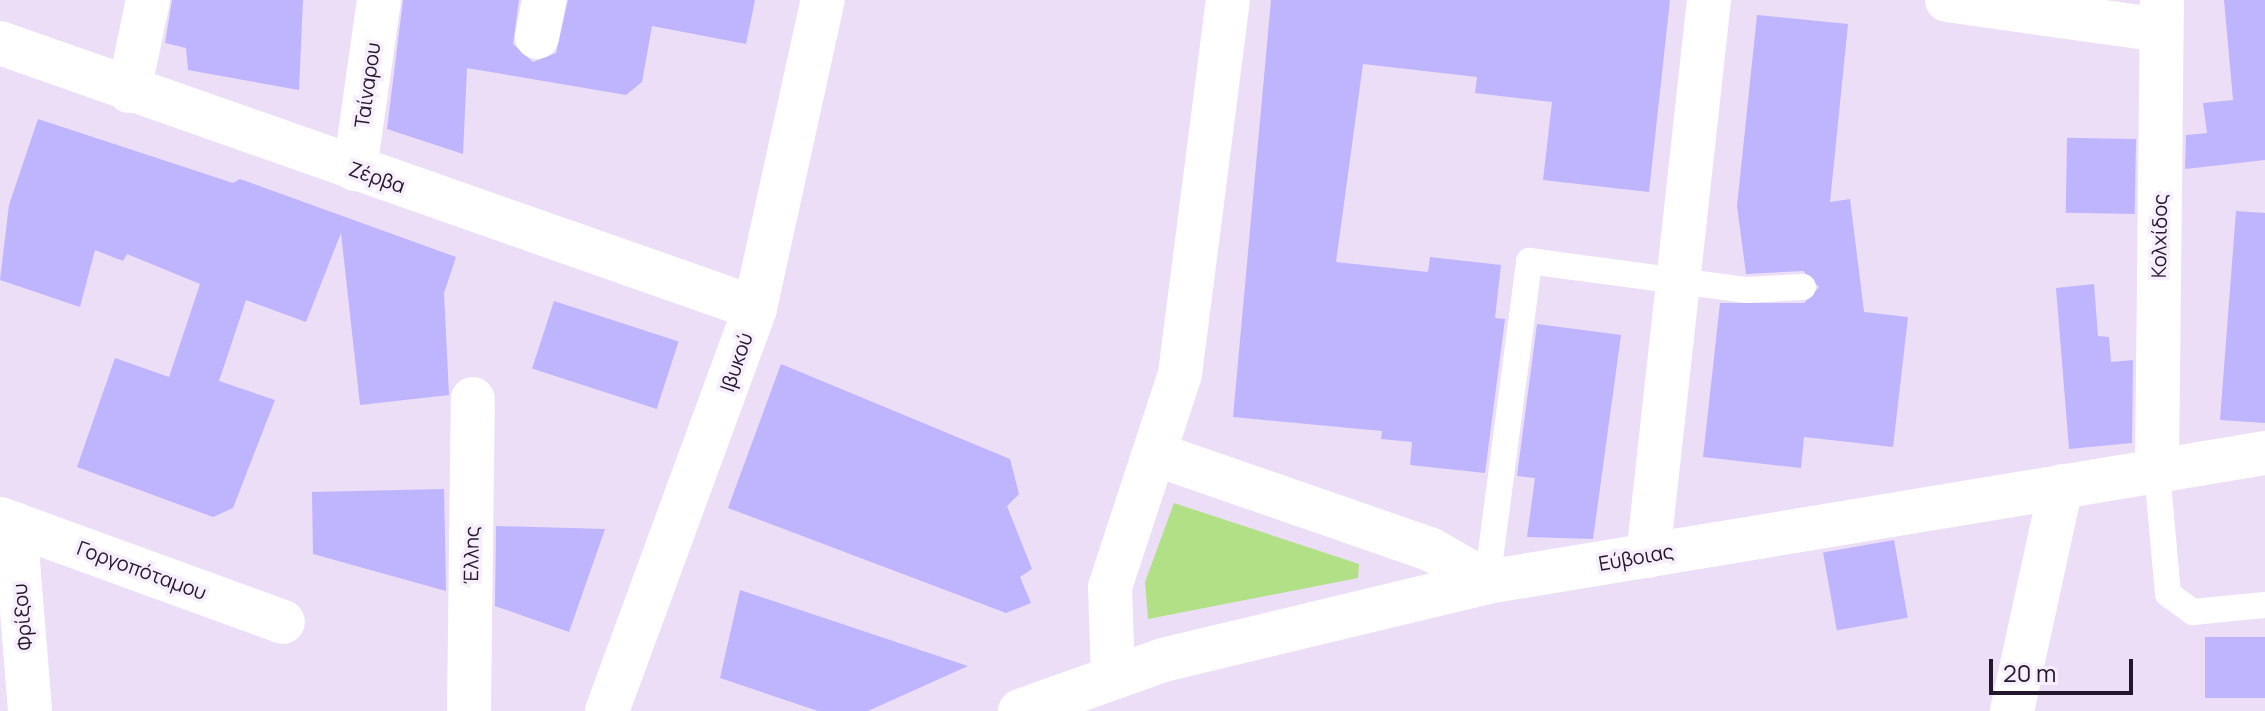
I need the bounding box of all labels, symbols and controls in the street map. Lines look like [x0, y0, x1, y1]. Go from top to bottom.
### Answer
street label: Ταίναρου [349, 41, 385, 129]
street label: Ζέρβα [346, 156, 408, 198]
street label: Κολχίδος [2146, 194, 2172, 278]
street label: Ιβυκού [715, 329, 757, 395]
street label: Έλλης [458, 526, 484, 584]
street label: Γοργοπόταμου [74, 535, 210, 605]
street label: Εύβοιας [1597, 539, 1675, 575]
street label: Φρίξου [7, 583, 37, 651]
scale bar [1993, 643, 2137, 693]
text: 20 m [2003, 656, 2056, 689]

